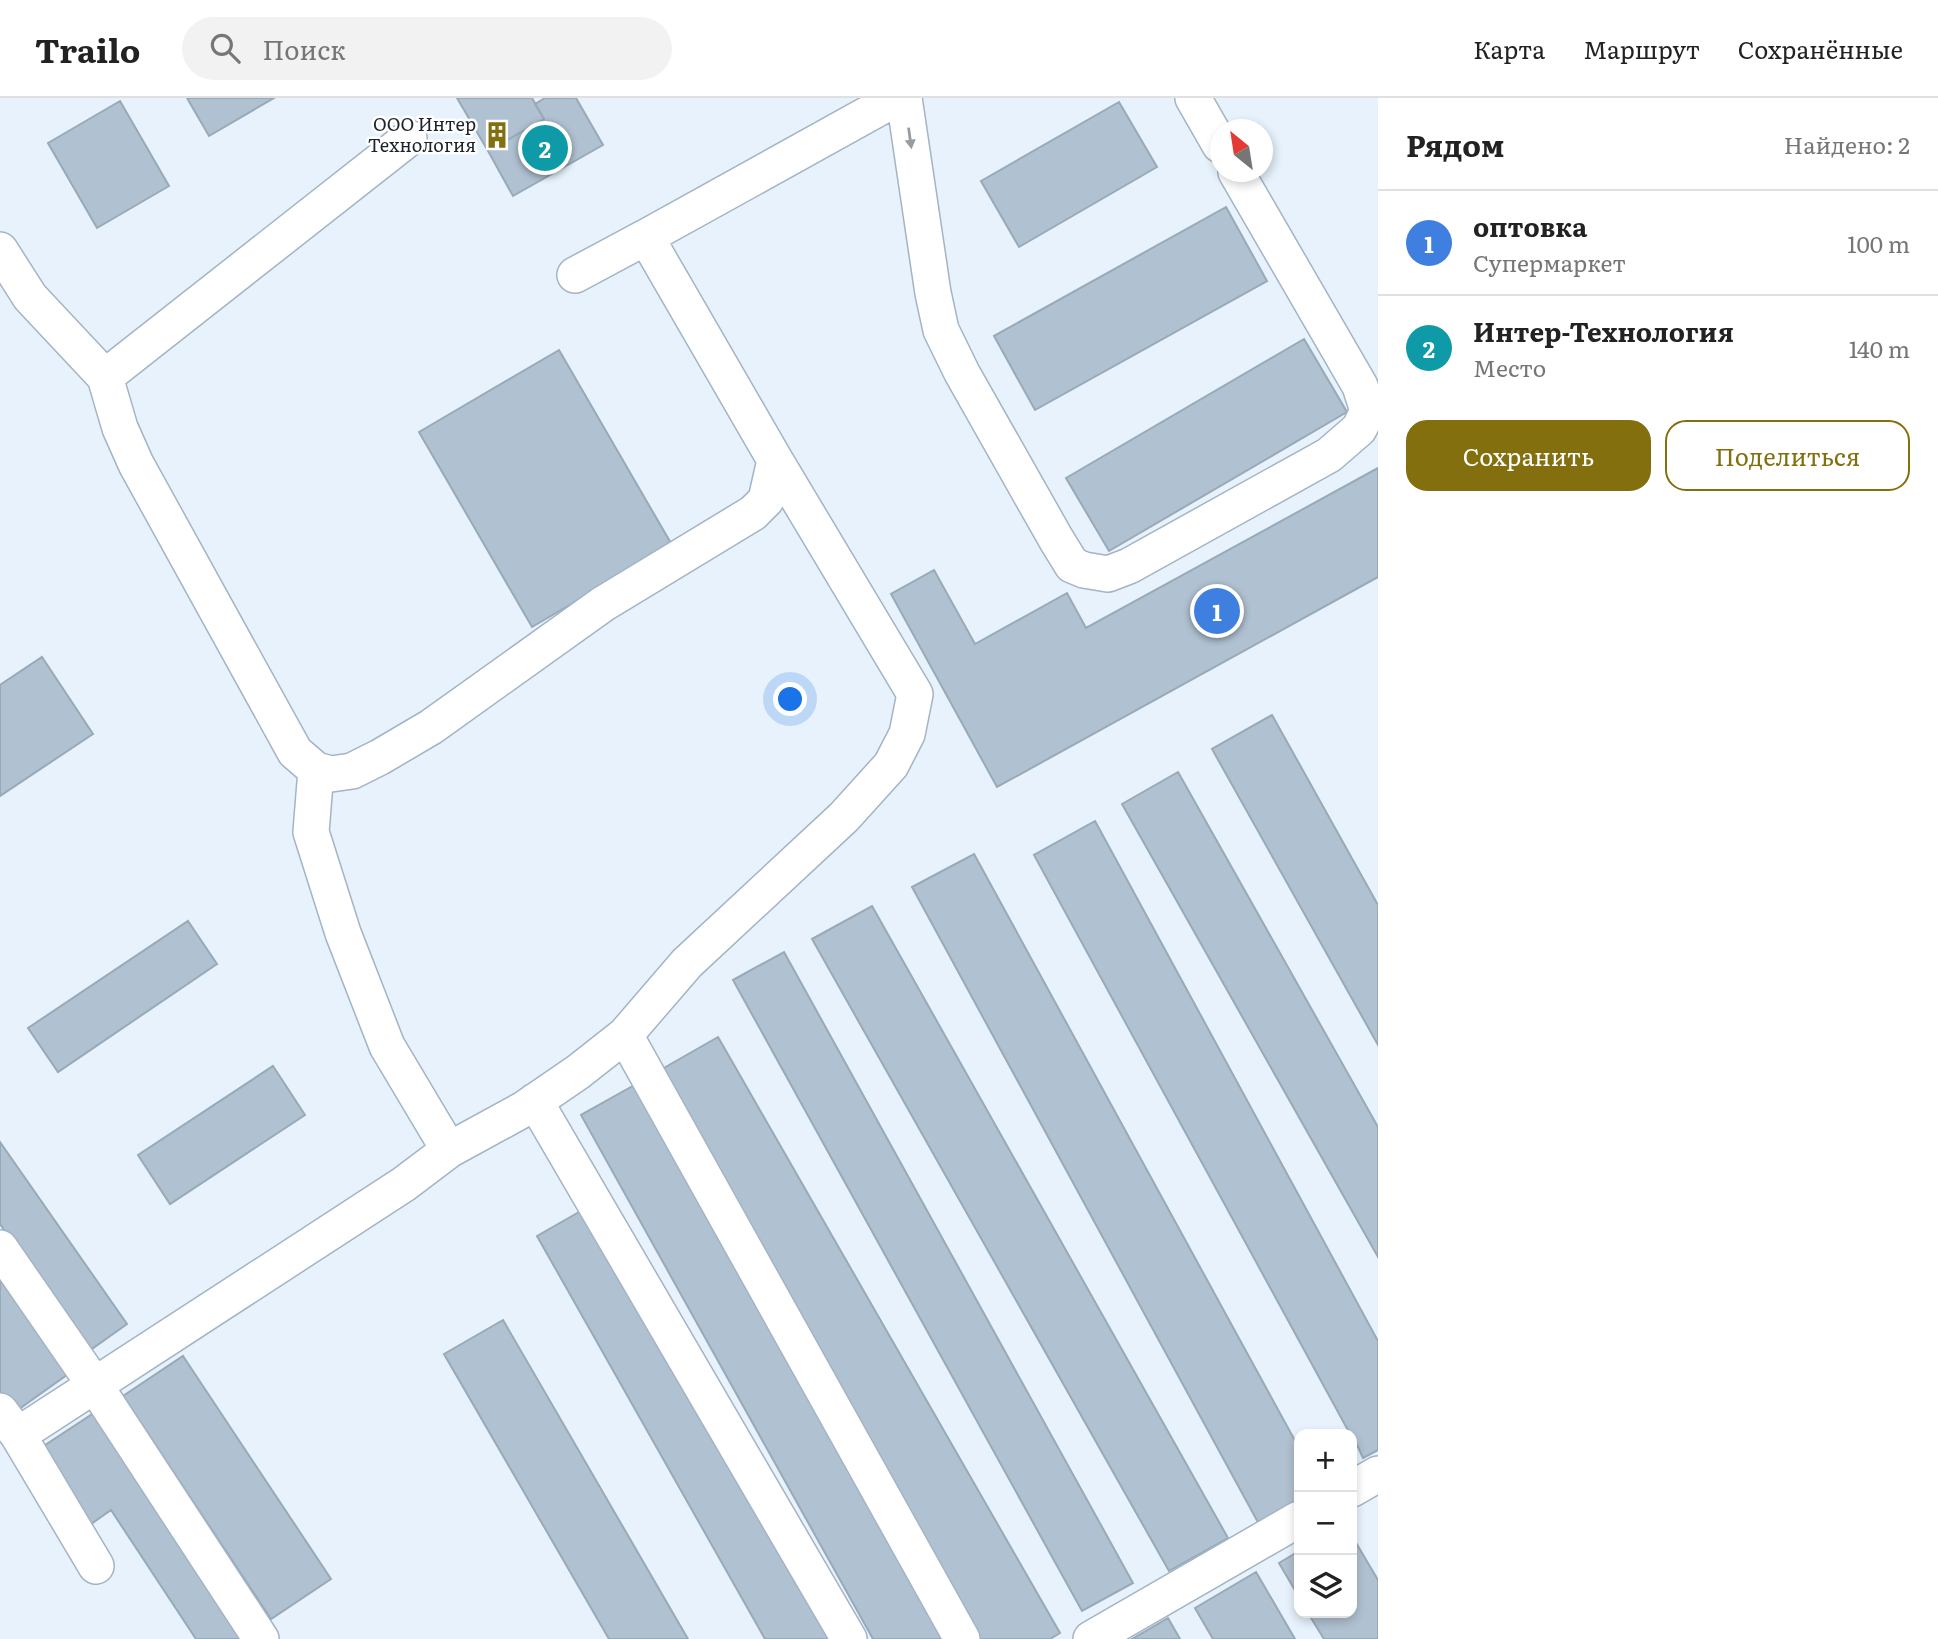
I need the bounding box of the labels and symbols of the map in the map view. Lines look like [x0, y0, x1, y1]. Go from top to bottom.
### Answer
place label: ООО Интер Технология [368, 110, 476, 158]
north arrow [1210, 119, 1273, 182]
building icon: ООО Интер Технология [482, 120, 512, 150]
pin: 2 [522, 122, 568, 174]
one-way arrow [905, 127, 916, 149]
pin: 1 [1194, 585, 1240, 637]
your location [773, 682, 807, 716]

